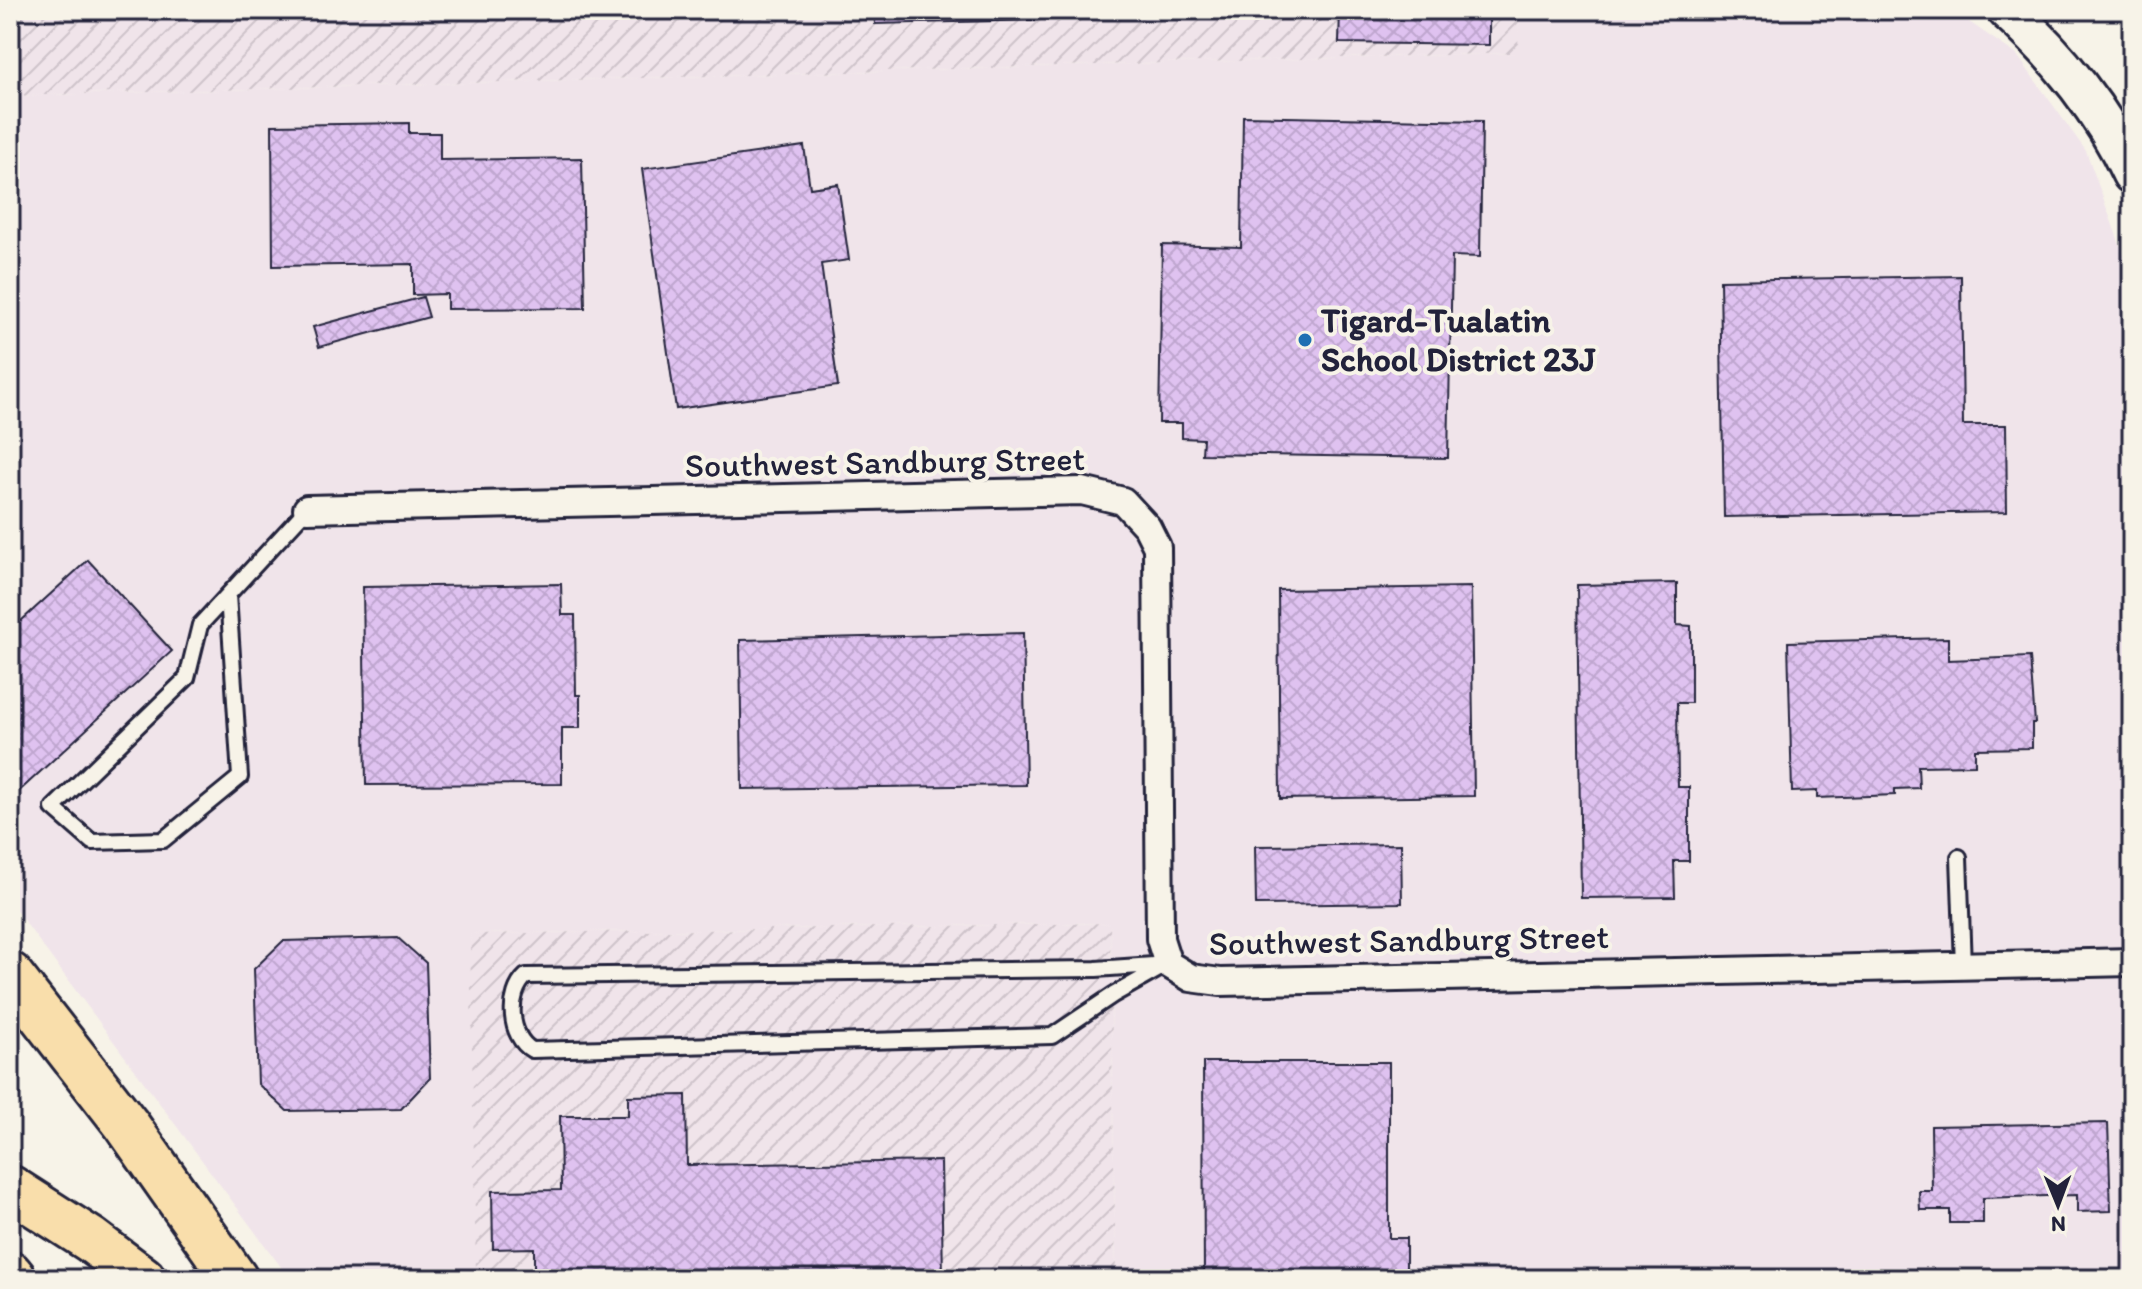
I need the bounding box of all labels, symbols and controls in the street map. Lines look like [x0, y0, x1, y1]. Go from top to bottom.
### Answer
place label: Tigard-Tualatin School District 23J [1320, 300, 1596, 380]
marker: Tigard-Tualatin School District 23J [1296, 331, 1314, 349]
street label: Southwest Sandburg Street [684, 438, 1086, 486]
street label: Southwest Sandburg Street [1208, 916, 1610, 964]
north arrow [2018, 1165, 2098, 1245]
text: N [2051, 1211, 2066, 1238]

